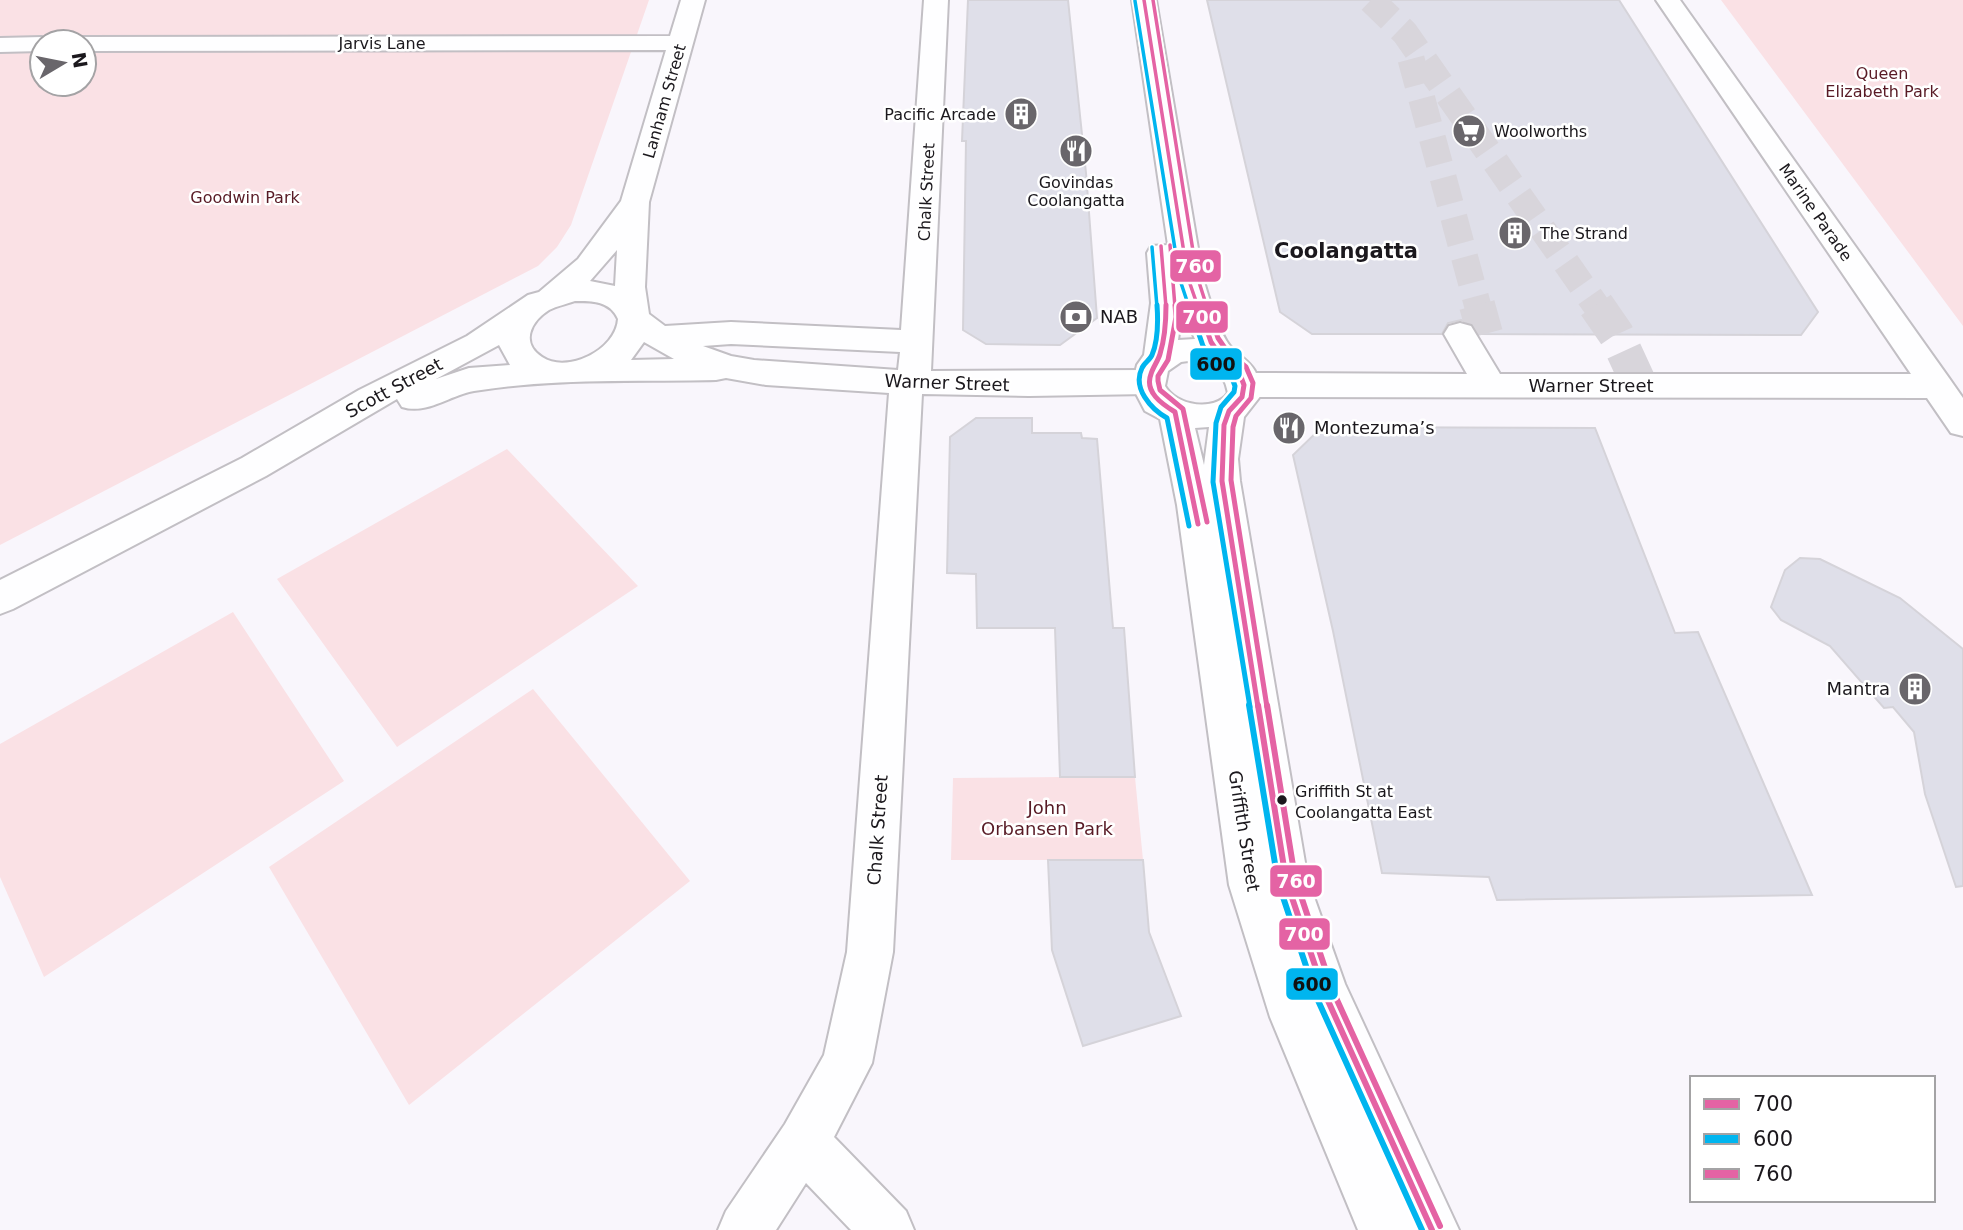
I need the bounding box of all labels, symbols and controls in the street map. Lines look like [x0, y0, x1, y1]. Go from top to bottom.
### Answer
north arrow [28, 28, 98, 98]
street label: Jarvis Lane [337, 34, 426, 53]
street label: Lanham Street [639, 42, 690, 161]
text: N [68, 50, 92, 70]
park label: Queen Elizabeth Park [1825, 64, 1939, 101]
building icon: Pacific Arcade [1002, 95, 1040, 133]
place label: Pacific Arcade [884, 105, 996, 124]
supermarket icon: Woolworths [1450, 112, 1488, 150]
place label: Woolworths [1494, 122, 1587, 141]
restaurant icon: Govindas Coolangatta [1057, 132, 1095, 170]
street label: Chalk Street [914, 142, 939, 242]
street label: Marine Parade [1775, 160, 1856, 265]
place label: Govindas Coolangatta [1027, 173, 1125, 210]
park label: Goodwin Park [190, 188, 300, 207]
building icon: The Strand [1496, 214, 1534, 252]
place label: The Strand [1539, 224, 1628, 243]
district label: Coolangatta [1274, 239, 1418, 263]
line badge: 760 [1169, 249, 1222, 283]
text: 760 [1175, 255, 1215, 277]
bank icon: NAB [1057, 298, 1095, 336]
line badge: 700 [1175, 300, 1229, 334]
place label: NAB [1100, 306, 1138, 327]
text: 700 [1182, 306, 1222, 328]
line badge: 600 [1189, 347, 1243, 381]
street label: Scott Street [342, 353, 446, 422]
text: 600 [1196, 353, 1236, 375]
street label: Warner Street [884, 370, 1010, 395]
street label: Warner Street [1528, 375, 1654, 396]
restaurant icon: Montezuma’s [1270, 409, 1308, 447]
place label: Montezuma’s [1314, 417, 1435, 438]
building icon: Mantra [1896, 670, 1934, 708]
place label: Mantra [1827, 678, 1890, 699]
street label: Griffith Street [1225, 769, 1264, 893]
street label: Chalk Street [863, 774, 892, 886]
place label: Griffith St at Coolangatta East [1295, 782, 1432, 822]
marker: Griffith St at Coolangatta East [1275, 793, 1289, 807]
park label: John Orbansen Park [981, 797, 1114, 839]
line badge: 760 [1269, 864, 1323, 898]
text: 760 [1276, 870, 1316, 892]
line badge: 700 [1278, 917, 1331, 951]
text: 700 [1284, 923, 1324, 945]
line badge: 600 [1285, 967, 1339, 1001]
text: 600 [1292, 973, 1332, 995]
legend [1690, 1076, 1935, 1202]
text: 700 [1753, 1092, 1793, 1116]
text: 600 [1753, 1127, 1793, 1151]
text: 760 [1753, 1162, 1793, 1186]

